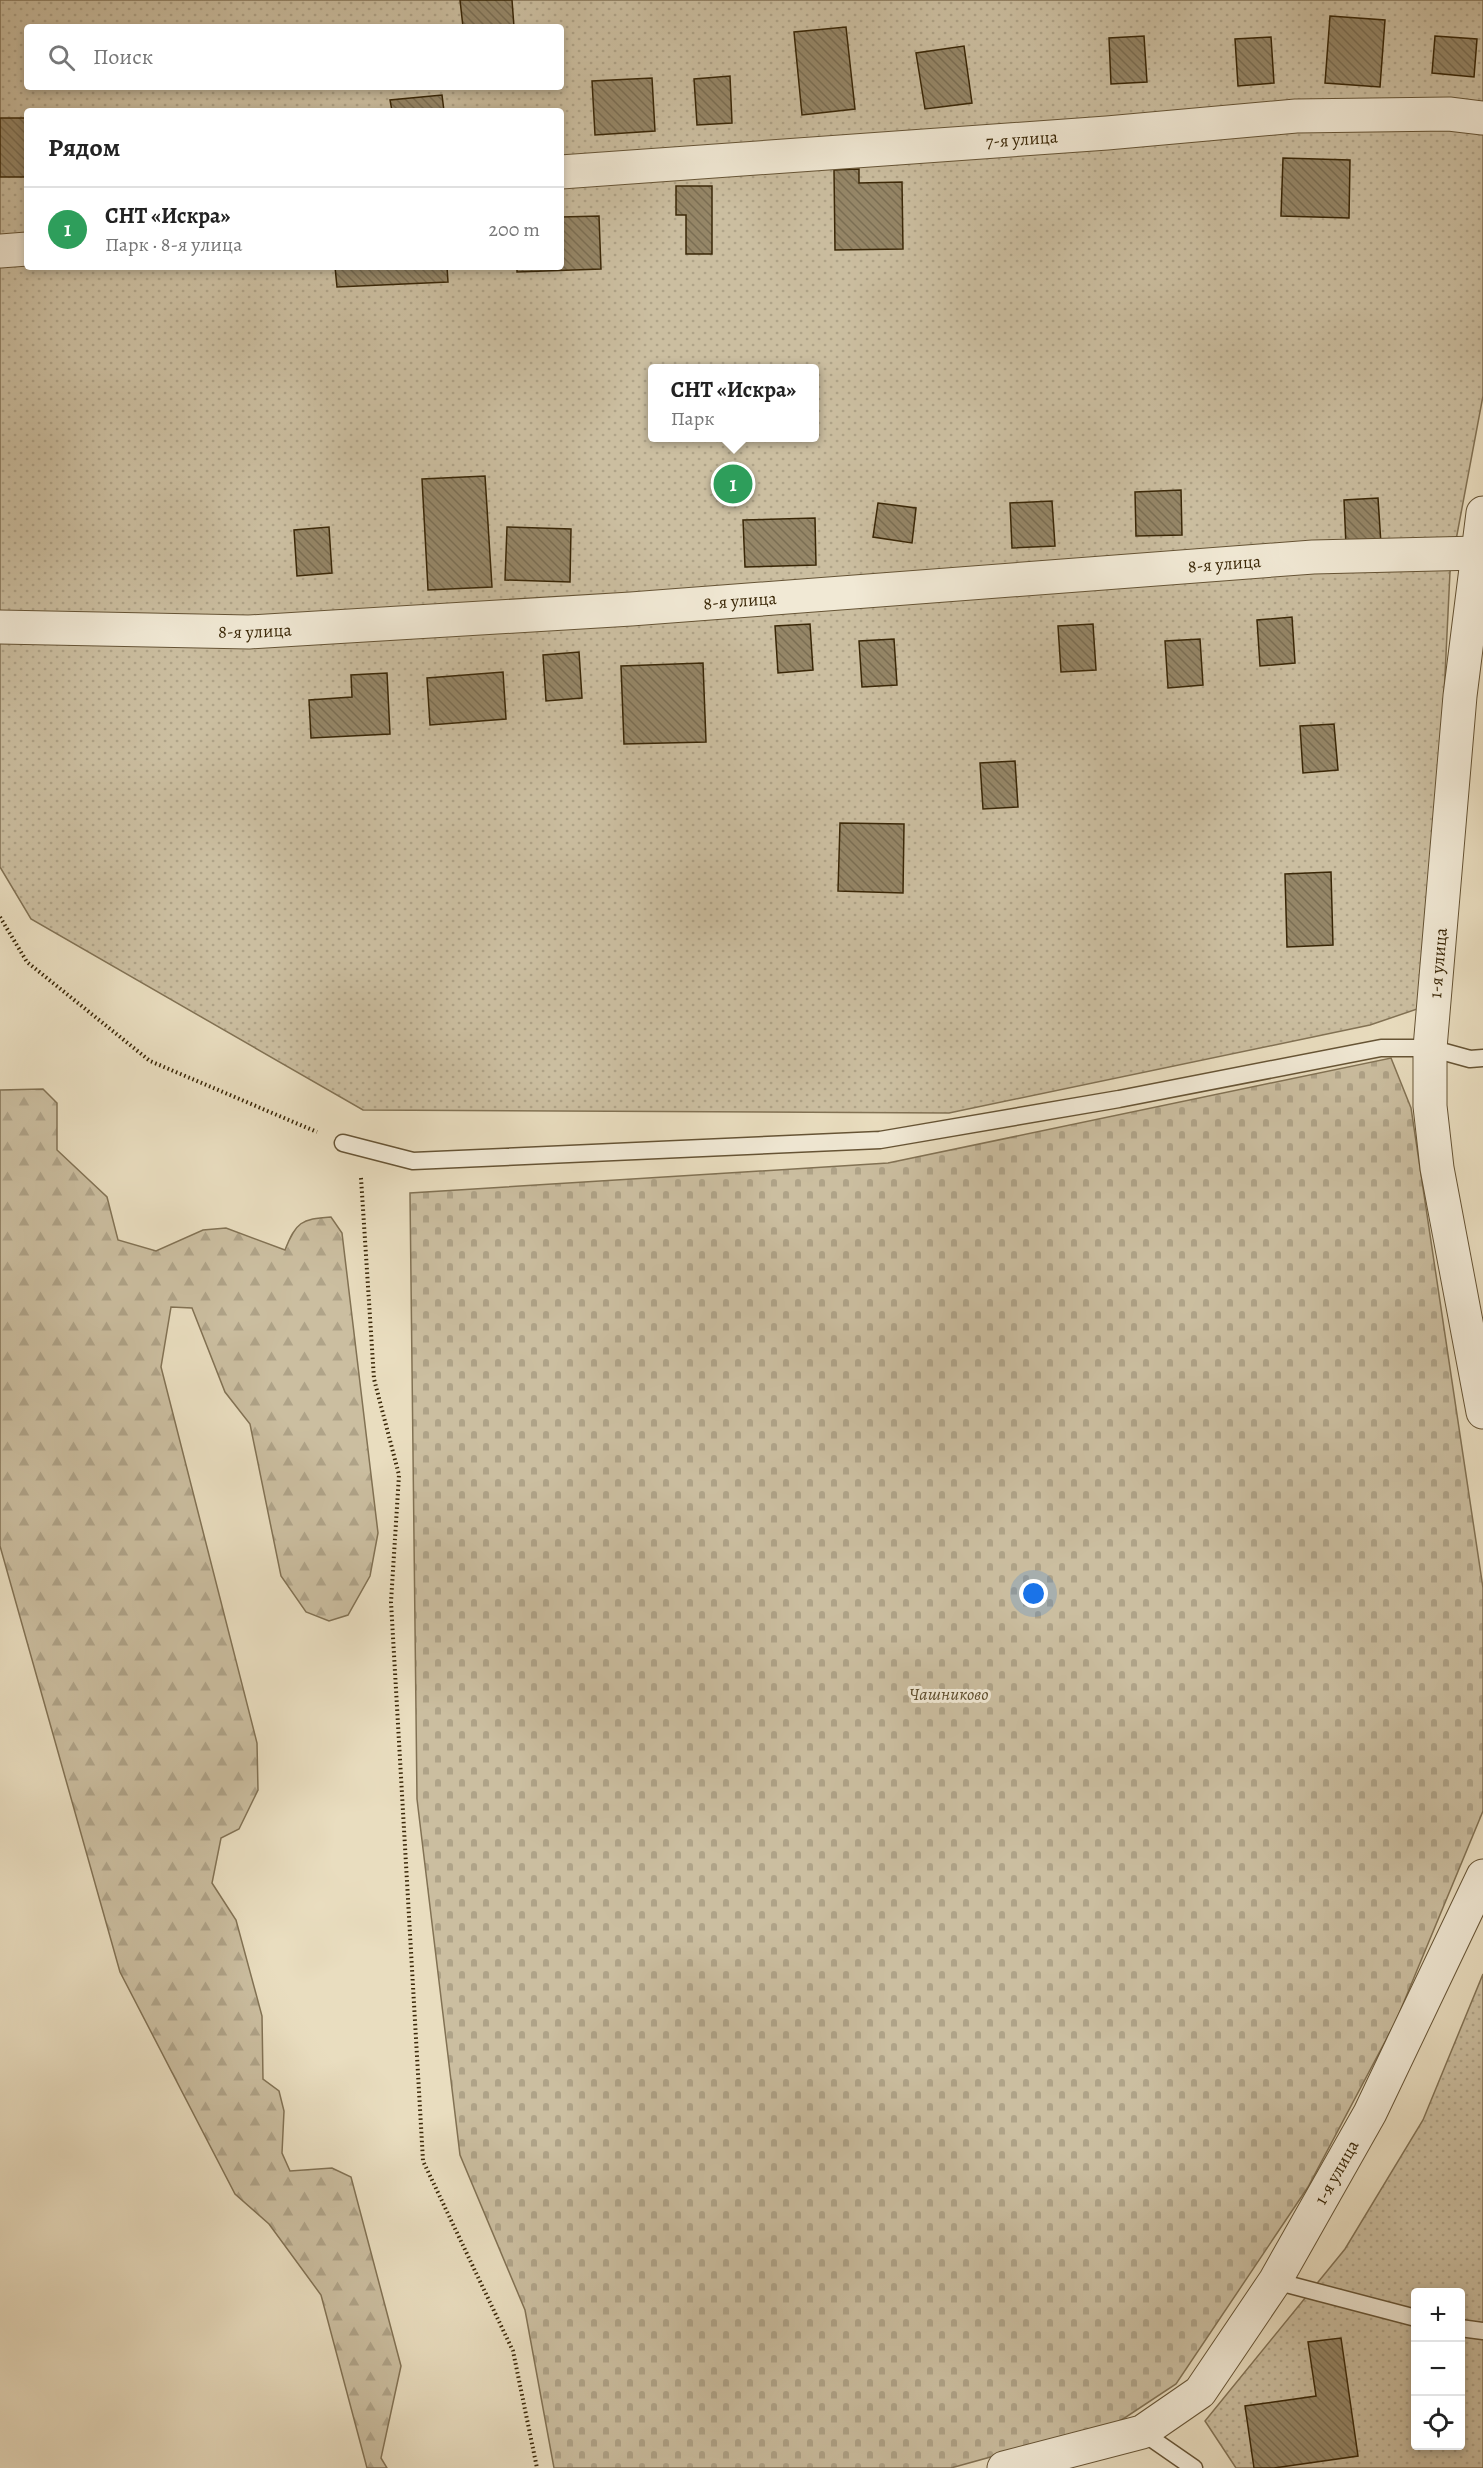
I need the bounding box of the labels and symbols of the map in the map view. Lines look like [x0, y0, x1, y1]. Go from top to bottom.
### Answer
street label: 7-я улица [985, 124, 1059, 154]
pin: 1 [714, 462, 752, 506]
street label: 8-я улица [1187, 549, 1263, 579]
street label: 8-я улица [702, 586, 778, 615]
street label: 8-я улица [218, 617, 293, 644]
street label: 1-я улица [1423, 926, 1453, 999]
your location [1019, 1579, 1048, 1608]
park label: Чашниково [909, 1682, 989, 1706]
street label: 1-я улица [1309, 2135, 1365, 2209]

